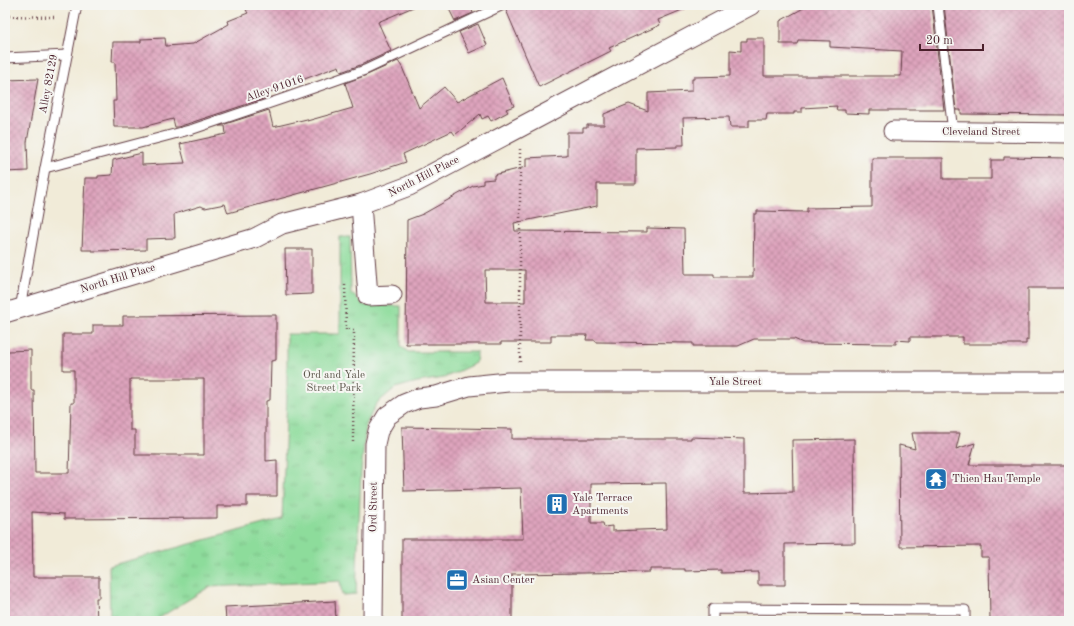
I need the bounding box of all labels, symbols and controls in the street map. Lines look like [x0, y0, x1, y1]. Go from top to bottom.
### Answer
scale bar [920, 26, 983, 52]
text: 20 m [926, 35, 953, 47]
street label: Alley 82129 [38, 53, 60, 115]
street label: Alley 91016 [245, 74, 305, 104]
street label: Cleveland Street [942, 127, 1020, 138]
street label: North Hill Place [387, 154, 461, 200]
street label: North Hill Place [79, 262, 157, 296]
park label: Ord and Yale Street Park [303, 370, 365, 394]
street label: Yale Street [709, 377, 762, 388]
temple icon: Thien Hau Temple [923, 466, 949, 492]
place label: Thien Hau Temple [952, 474, 1041, 485]
street label: Ord Street [368, 482, 380, 532]
building icon: Yale Terrace Apartments [544, 491, 570, 517]
place label: Yale Terrace Apartments [572, 493, 632, 517]
office icon: Asian Center [444, 567, 470, 593]
place label: Asian Center [472, 575, 535, 586]

